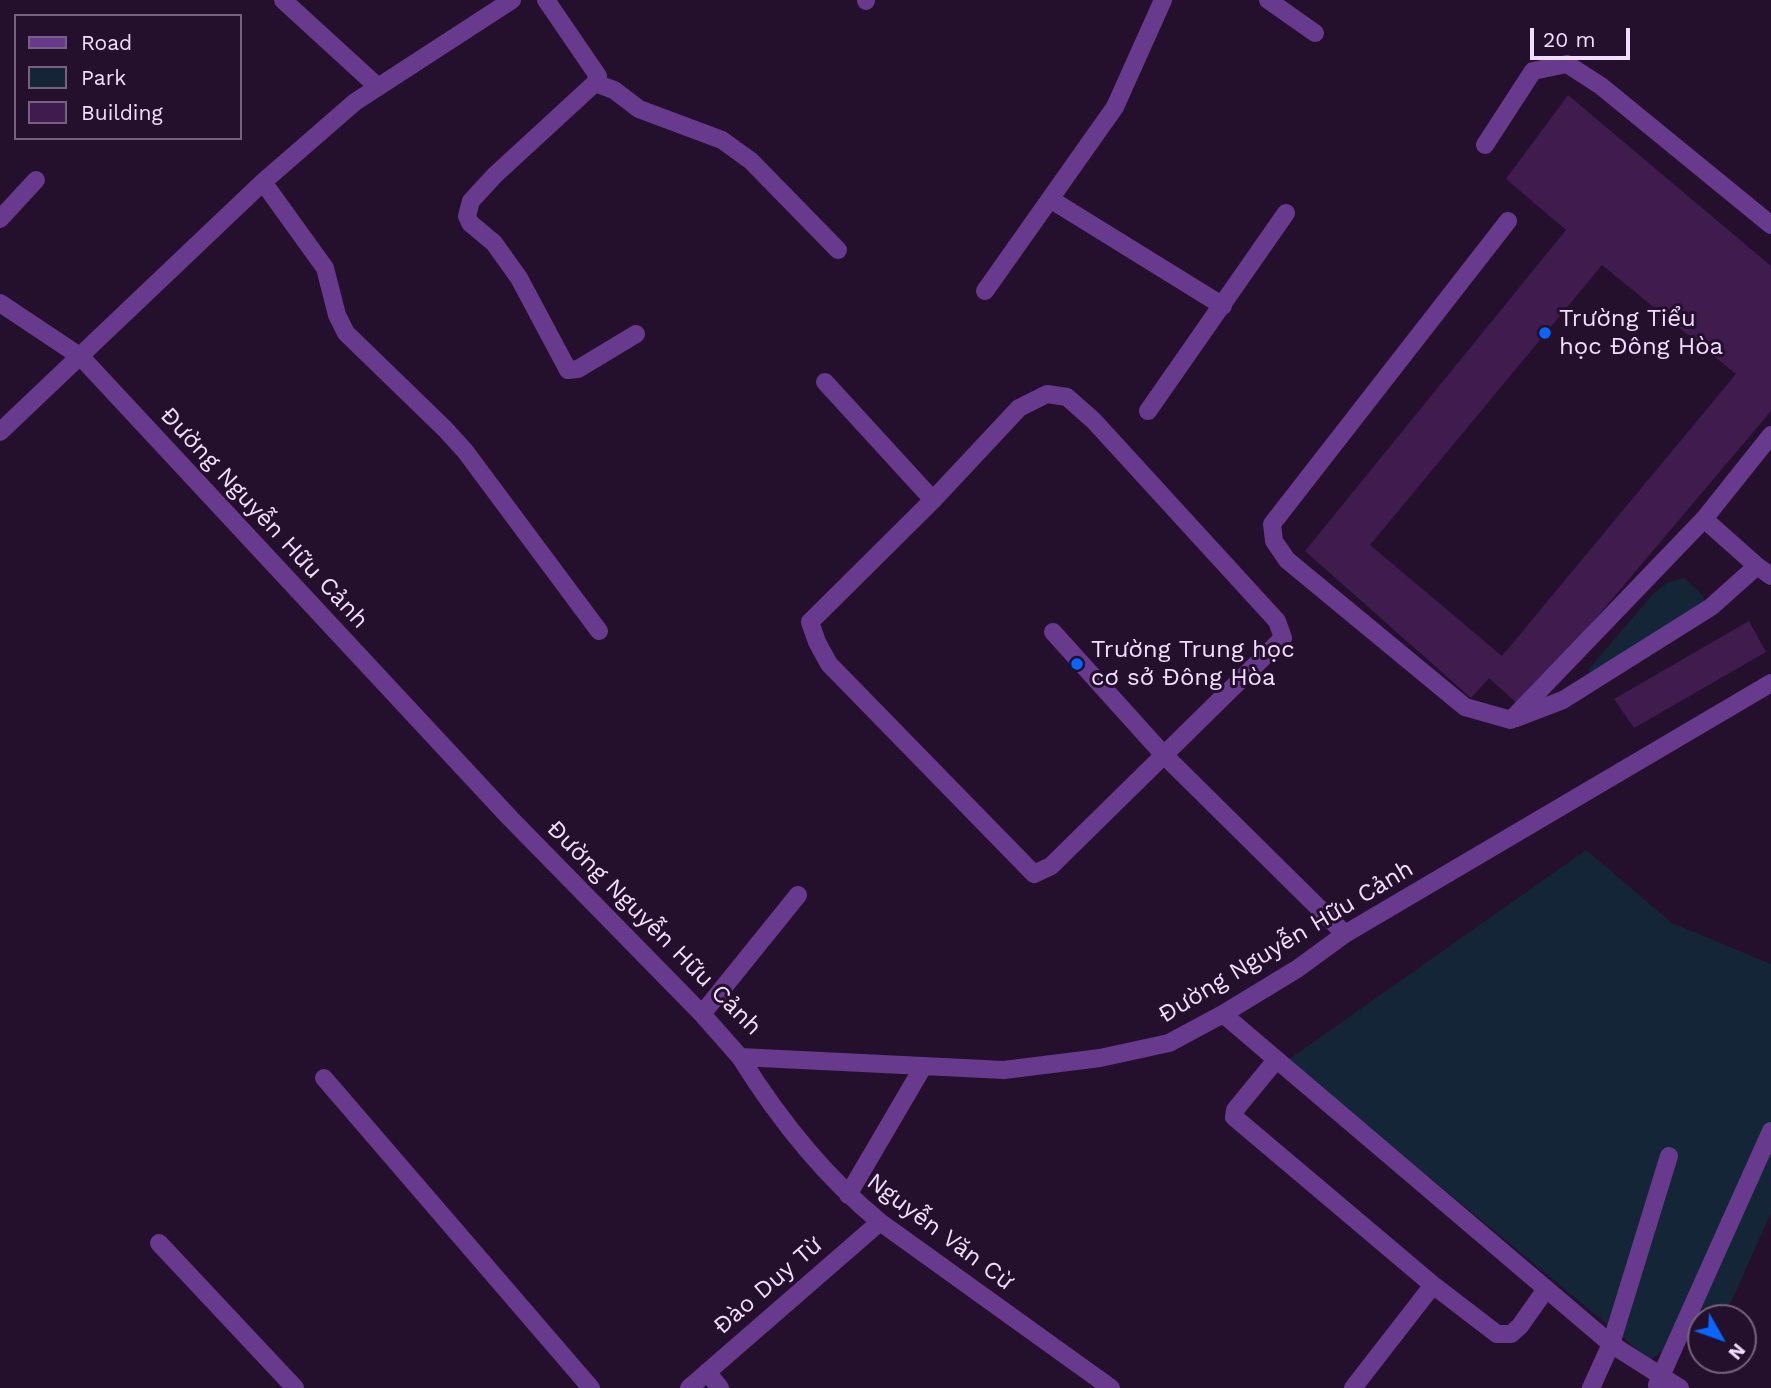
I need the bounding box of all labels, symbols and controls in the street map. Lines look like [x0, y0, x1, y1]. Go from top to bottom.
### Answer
legend [14, 14, 242, 140]
scale bar [1533, 14, 1633, 58]
text: 20 m [1543, 27, 1595, 52]
text: Road [81, 30, 132, 55]
text: Park [81, 65, 126, 90]
text: Building [81, 100, 163, 125]
place label: Trường Tiểu học Đông Hòa [1559, 305, 1723, 361]
marker: Trường Tiểu học Đông Hòa [1537, 325, 1553, 341]
street label: Đường Nguyễn Hữu Cảnh [154, 401, 374, 635]
place label: Trường Trung học cơ sở Đông Hòa [1091, 636, 1295, 692]
marker: Trường Trung học cơ sở Đông Hòa [1069, 656, 1085, 672]
street label: Đường Nguyễn Hữu Cảnh [541, 815, 767, 1041]
street label: Đường Nguyễn Hữu Cảnh [1153, 854, 1419, 1030]
street label: Nguyễn Văn Cừ [861, 1167, 1019, 1297]
street label: Đào Duy Từ [708, 1231, 828, 1341]
north arrow [1687, 1304, 1757, 1374]
text: N [1724, 1339, 1750, 1364]

